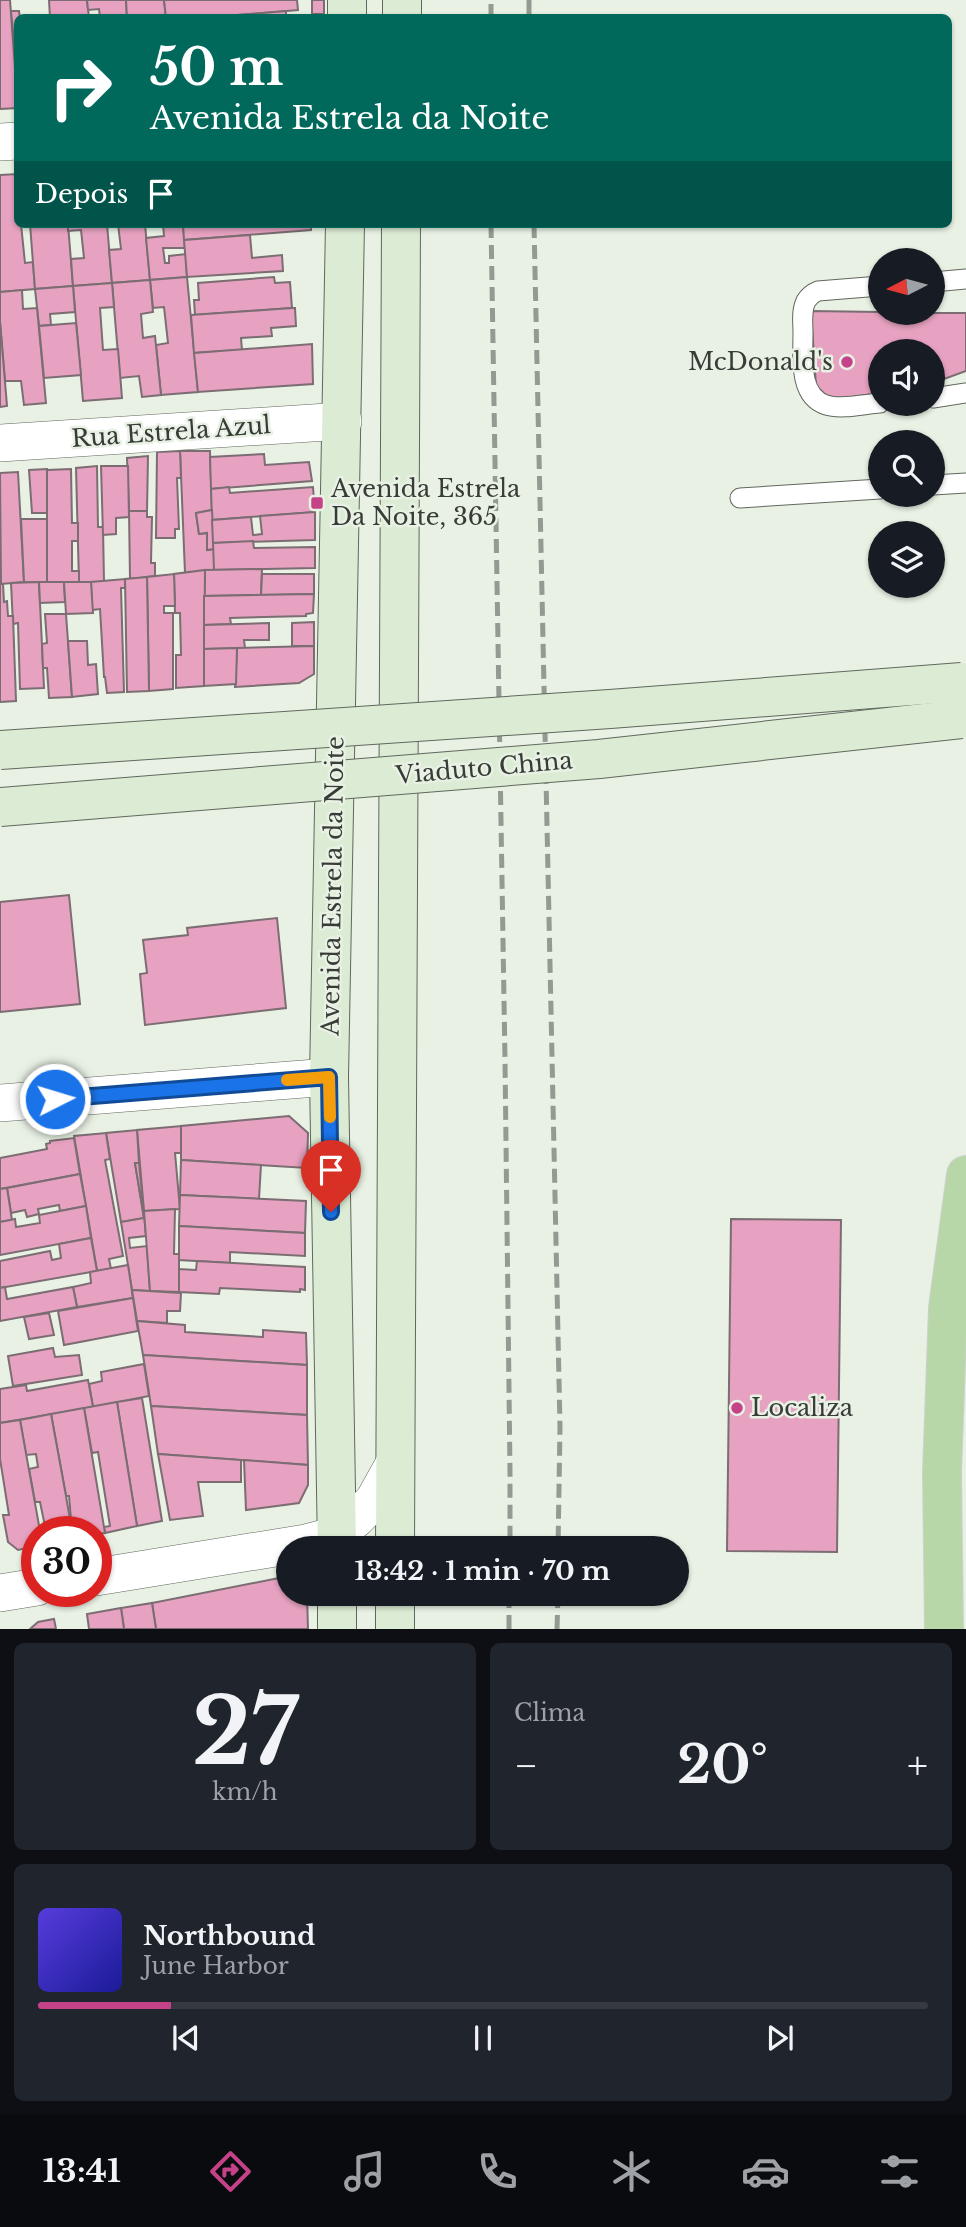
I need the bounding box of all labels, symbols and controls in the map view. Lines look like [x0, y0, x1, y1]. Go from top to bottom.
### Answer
text: 50 m [150, 37, 283, 98]
icon: right [35, 42, 126, 133]
text: Avenida Estrela da Noite [150, 98, 550, 138]
icon: arrive [142, 175, 180, 213]
text: Depois [35, 178, 128, 210]
north arrow [868, 248, 945, 326]
map controls [868, 248, 945, 598]
button: sound [868, 339, 945, 416]
place label: McDonald's [688, 347, 833, 376]
marker: McDonald's [839, 354, 855, 370]
street label: Rua Estrela Azul [70, 410, 272, 453]
button: search [868, 430, 945, 507]
place label: Avenida Estrela Da Noite, 365 [330, 474, 521, 531]
marker: Avenida Estrela Da Noite, 365 [309, 495, 325, 511]
button: layers [868, 521, 945, 598]
street label: Avenida Estrela da Noite [315, 736, 350, 1037]
street label: Viaduto China [393, 745, 574, 790]
position arrow [18, 1062, 92, 1136]
pin [301, 1140, 361, 1212]
icon: arrive [312, 1151, 350, 1189]
place label: Localiza [751, 1393, 854, 1422]
marker: Localiza [729, 1400, 745, 1416]
speed limit sign: 30 [21, 1516, 112, 1607]
text: 13:42 · 1 min · 70 m [355, 1555, 610, 1587]
text: 27 [192, 1676, 298, 1789]
text: Clima [514, 1699, 585, 1727]
text: 20° [677, 1733, 768, 1797]
text: − [514, 1742, 538, 1789]
text: + [907, 1742, 928, 1789]
text: km/h [212, 1778, 278, 1806]
text: Northbound [143, 1920, 315, 1952]
text: June Harbor [143, 1952, 289, 1980]
icon: previous [167, 2019, 205, 2057]
icon: pause [464, 2019, 502, 2057]
icon: next [761, 2019, 799, 2057]
icon: directions [206, 2147, 255, 2196]
icon: music [340, 2147, 389, 2196]
icon: phone [473, 2147, 522, 2196]
icon: climate [607, 2147, 656, 2196]
icon: car [741, 2147, 790, 2196]
icon: filters [875, 2147, 924, 2196]
text: 13:41 [42, 2151, 121, 2191]

